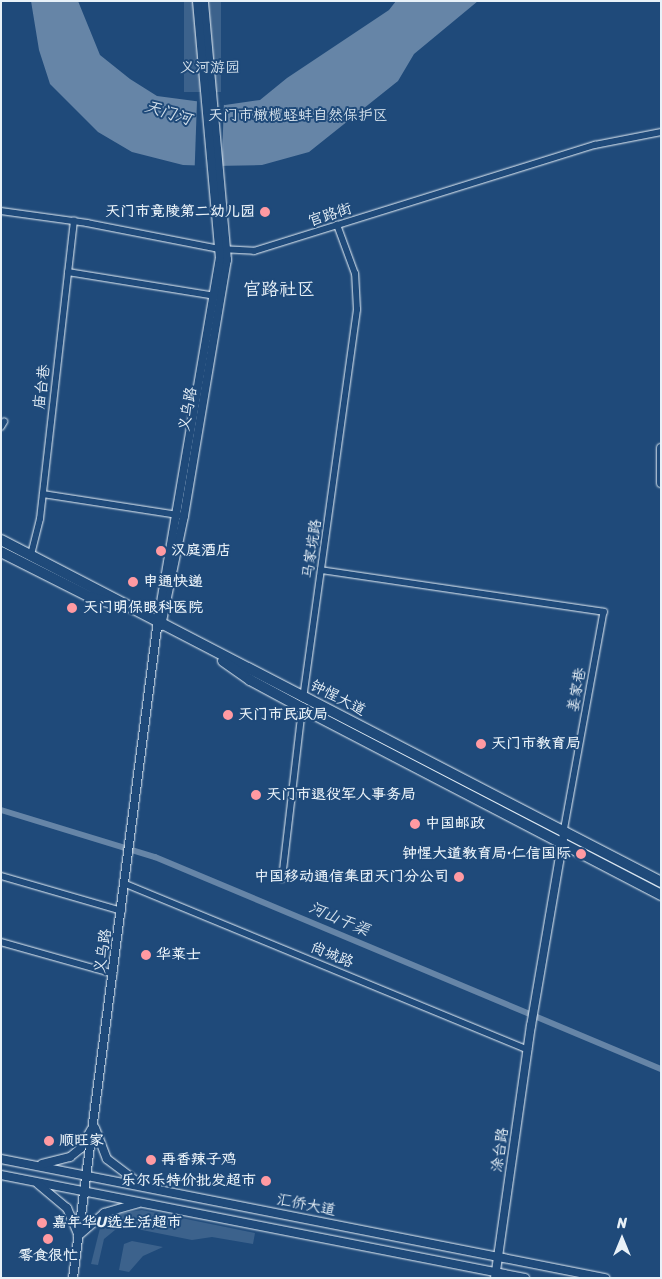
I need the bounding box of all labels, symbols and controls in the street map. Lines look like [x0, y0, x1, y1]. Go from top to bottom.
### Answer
park label: 义河游园 [180, 59, 240, 77]
water label: 天门河 [142, 97, 194, 129]
park label: 天门市橄榄蛏蚌自然保护区 [208, 107, 388, 125]
street label: 官路街 [306, 199, 354, 231]
place label: 天门市竟陵第二幼儿园 [105, 203, 255, 221]
marker: 天门市竟陵第二幼儿园 [259, 206, 271, 218]
district label: 官路社区 [243, 278, 315, 300]
street label: 庙台巷 [30, 364, 54, 410]
street label: 义乌路 [175, 385, 201, 433]
street label: 马家垸路 [299, 518, 325, 580]
place label: 汉庭酒店 [171, 542, 231, 560]
marker: 汉庭酒店 [155, 545, 167, 557]
place label: 申通快递 [143, 573, 203, 591]
marker: 申通快递 [127, 576, 139, 588]
place label: 天门明保眼科医院 [83, 599, 203, 617]
marker: 天门明保眼科医院 [65, 601, 79, 615]
street label: 姜家巷 [564, 666, 590, 714]
street label: 钟惺大道 [307, 676, 369, 720]
place label: 天门市民政局 [238, 706, 328, 724]
marker: 天门市民政局 [222, 709, 234, 721]
place label: 天门市教育局 [491, 735, 581, 753]
marker: 天门市教育局 [475, 738, 487, 750]
place label: 天门市退役军人事务局 [266, 786, 416, 804]
marker: 天门市退役军人事务局 [250, 789, 262, 801]
place label: 中国邮政 [425, 815, 485, 833]
marker: 中国邮政 [409, 818, 421, 830]
place label: 钟惺大道教育局·仁信国际 [402, 845, 571, 863]
marker: 钟惺大道教育局·仁信国际 [575, 848, 587, 860]
place label: 中国移动通信集团天门分公司 [254, 868, 449, 886]
marker: 中国移动通信集团天门分公司 [453, 871, 465, 883]
water label: 河山干渠 [306, 898, 372, 940]
street label: 义乌路 [91, 927, 115, 975]
street label: 尚城路 [308, 938, 356, 972]
place label: 华莱士 [156, 946, 201, 964]
marker: 华莱士 [140, 949, 152, 961]
street label: 涂台路 [488, 1126, 512, 1174]
place label: 顺旺家 [59, 1132, 104, 1150]
marker: 顺旺家 [43, 1135, 55, 1147]
place label: 再香辣子鸡 [161, 1151, 236, 1169]
marker: 再香辣子鸡 [145, 1154, 157, 1166]
place label: 乐尔乐特价批发超市 [121, 1172, 256, 1190]
marker: 乐尔乐特价批发超市 [260, 1175, 272, 1187]
street label: 汇侨大道 [275, 1190, 337, 1220]
text: N [617, 1211, 627, 1236]
place label: 嘉年华U选生活超市 [52, 1214, 182, 1232]
north arrow [597, 1214, 647, 1264]
marker: 嘉年华U选生活超市 [36, 1217, 48, 1229]
marker: 零食很忙 [42, 1233, 54, 1245]
place label: 零食很忙 [18, 1247, 78, 1265]

